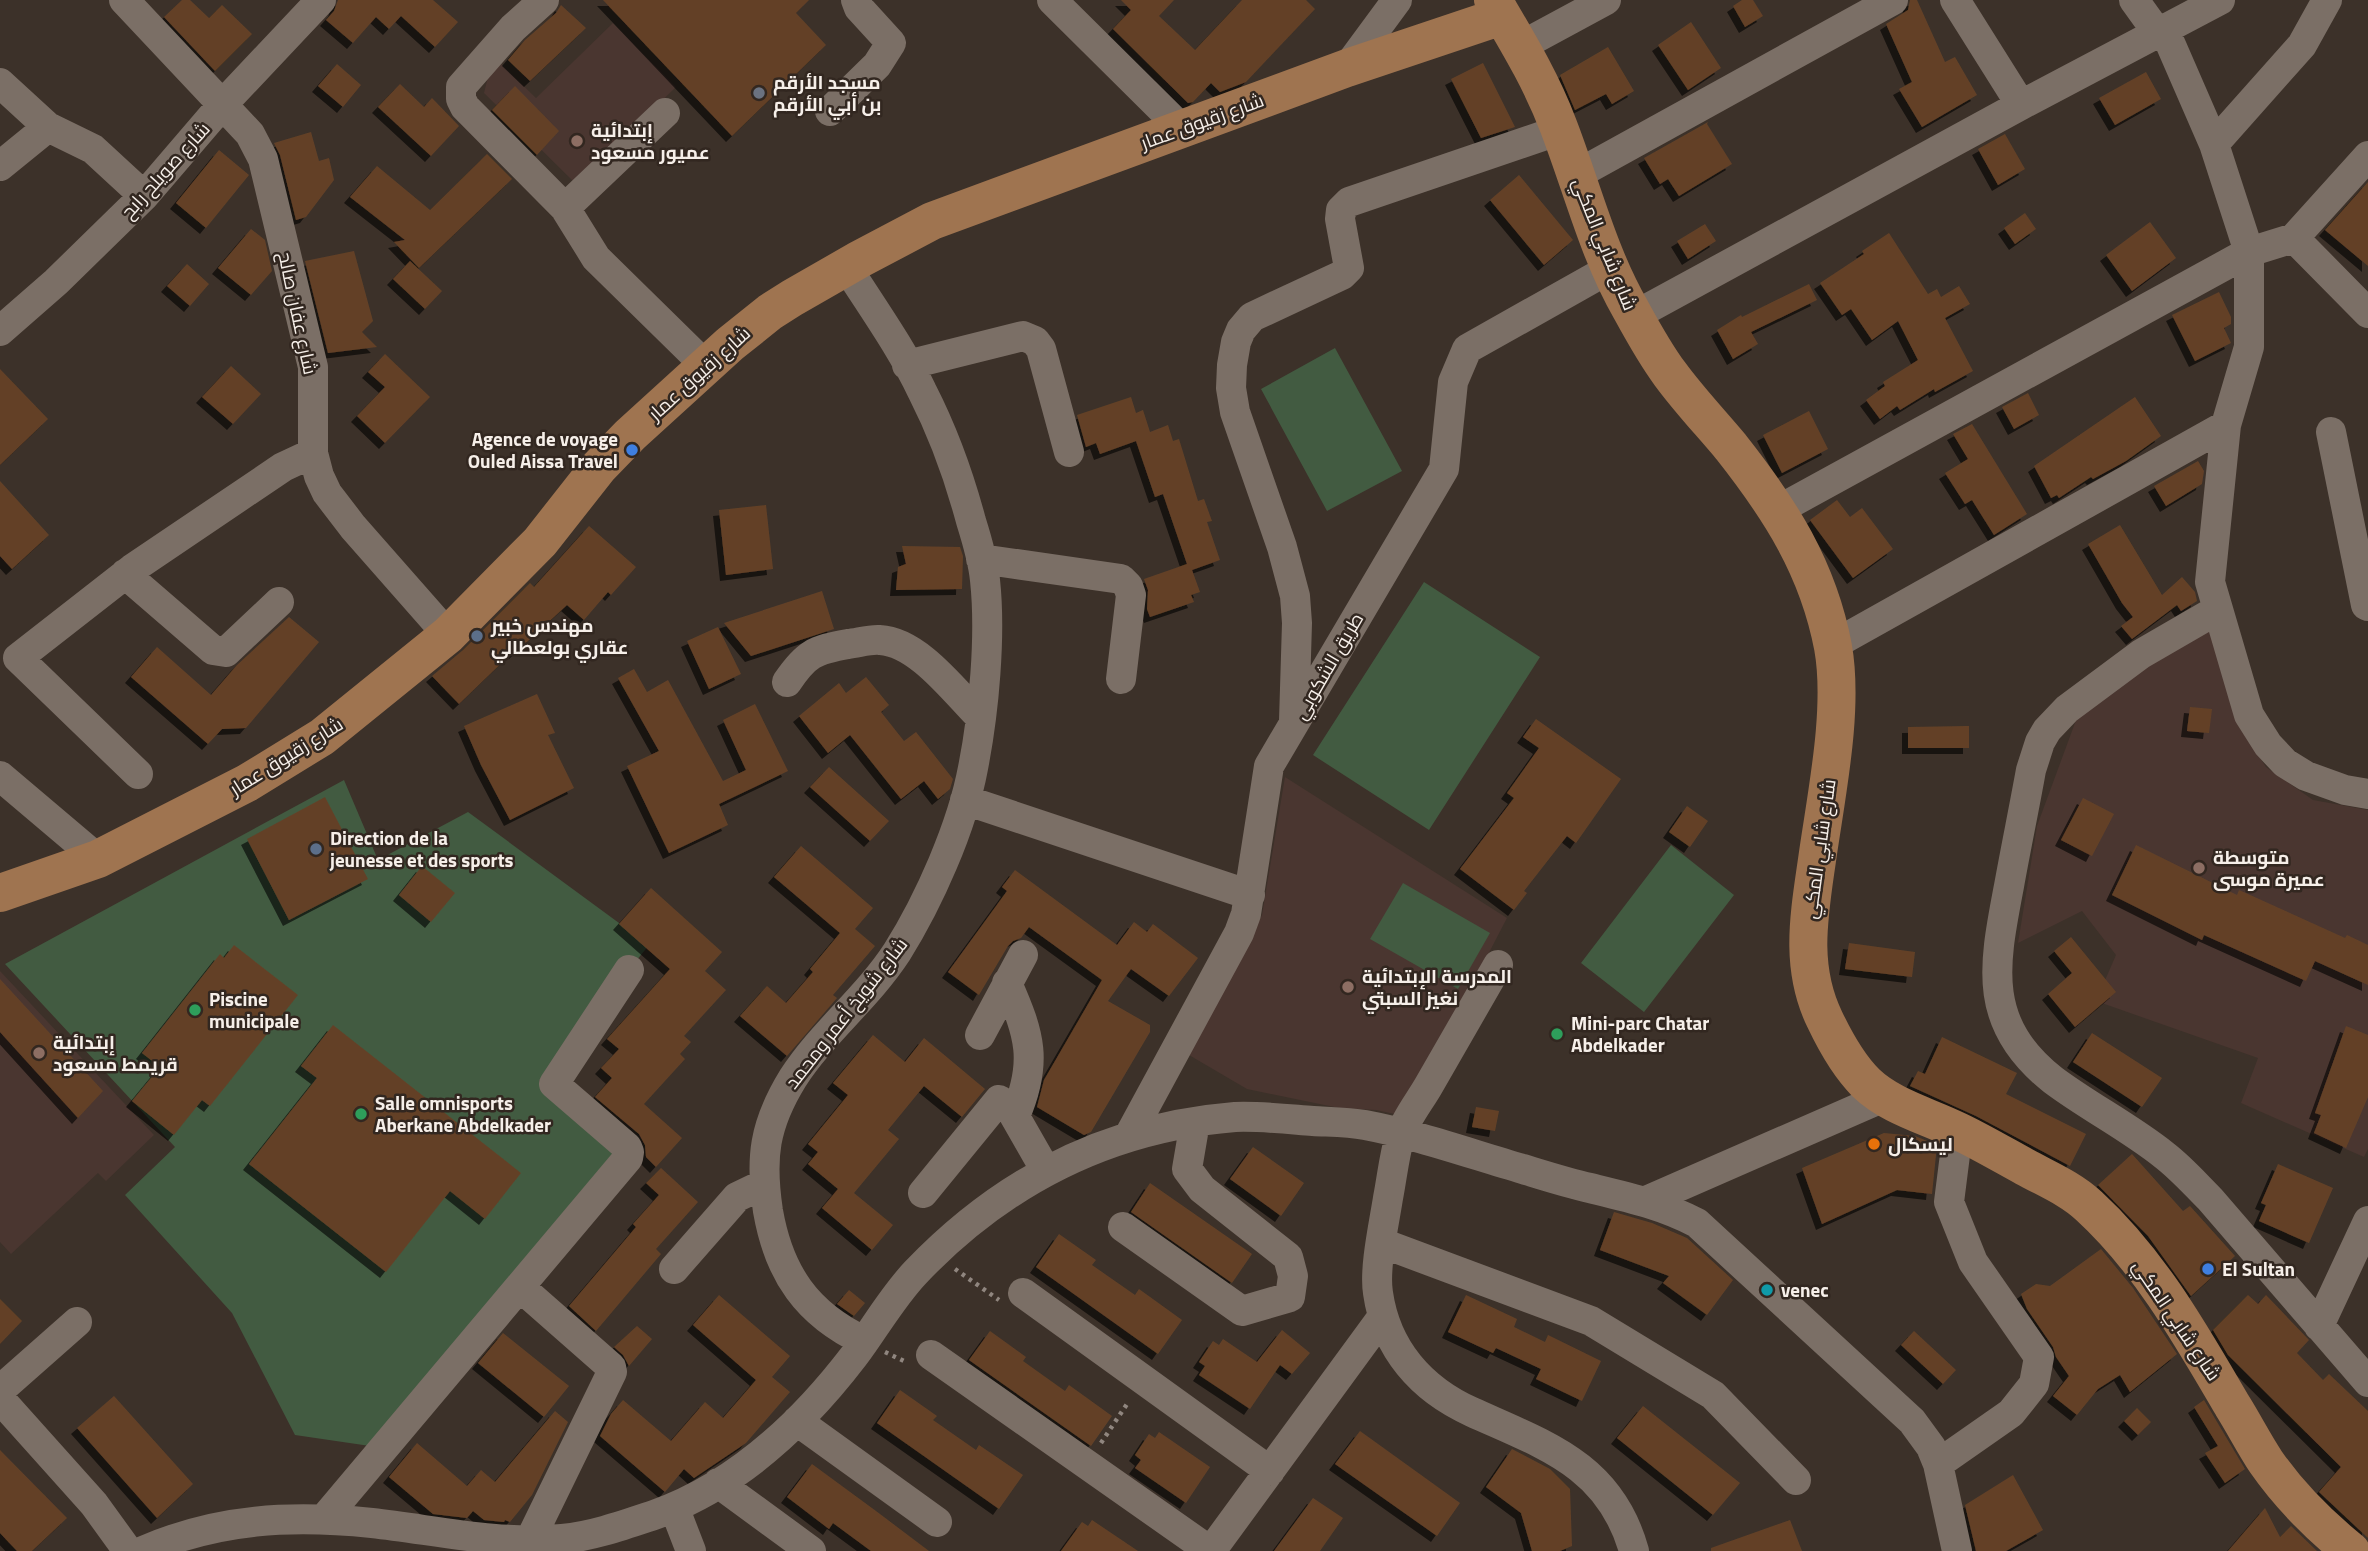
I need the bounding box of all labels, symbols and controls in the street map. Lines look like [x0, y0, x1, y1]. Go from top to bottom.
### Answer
place label: مسجد الأرقم بن أبي الأرقم [773, 67, 881, 120]
marker: مسجد الأرقم بن أبي الأرقم [751, 85, 767, 101]
street label: شارع زقيوق عمار [1135, 85, 1268, 157]
street label: شارع صويلح رابح [113, 115, 216, 225]
place label: إبتدائية عميور مسعود [591, 115, 710, 166]
marker: إبتدائية عميور مسعود [569, 133, 585, 149]
street label: شارع شابي المكي [1565, 173, 1645, 315]
street label: شارع عفان صالح [271, 249, 326, 377]
street label: شارع زقيوق عمار [640, 319, 756, 427]
place label: Agence de voyage Ouled Aissa Travel [468, 424, 618, 475]
marker: Agence de voyage Ouled Aissa Travel [624, 442, 640, 458]
street label: طريق الشكوبي [1285, 607, 1371, 725]
place label: مهندس خبير عقاري بولعطالي [490, 610, 629, 663]
marker: مهندس خبير عقاري بولعطالي [469, 628, 485, 644]
street label: شارع زقيوق عمار [222, 709, 348, 803]
street label: شارع شابي المكي [1794, 777, 1844, 921]
place label: Direction de la jeunesse et des sports [329, 823, 514, 874]
marker: Direction de la jeunesse et des sports [308, 841, 324, 857]
place label: متوسطة عميرة موسى [2213, 842, 2325, 893]
marker: متوسطة عميرة موسى [2191, 860, 2207, 876]
street label: شارع شويخ أعمر ومحمد [777, 931, 914, 1094]
place label: المدرسة الإبتدائية نغيز السبتي [1362, 961, 1512, 1014]
marker: المدرسة الإبتدائية نغيز السبتي [1340, 979, 1356, 995]
place label: Piscine municipale [209, 984, 299, 1035]
marker: Piscine municipale [187, 1002, 203, 1018]
place label: Mini-parc Chatar Abdelkader [1571, 1008, 1709, 1059]
marker: Mini-parc Chatar Abdelkader [1549, 1026, 1565, 1042]
place label: إبتدائية قريمط مسعود [53, 1027, 178, 1078]
marker: إبتدائية قريمط مسعود [31, 1045, 47, 1061]
place label: Salle omnisports Aberkane Abdelkader [375, 1088, 551, 1139]
marker: Salle omnisports Aberkane Abdelkader [353, 1106, 369, 1122]
place label: ليسكال [1888, 1129, 1953, 1158]
marker: ليسكال [1866, 1136, 1882, 1152]
street label: شارع شابي المكي [2125, 1253, 2229, 1387]
place label: El Sultan [2222, 1254, 2295, 1283]
marker: El Sultan [2200, 1261, 2216, 1277]
place label: venec [1781, 1275, 1829, 1304]
marker: venec [1759, 1282, 1775, 1298]

